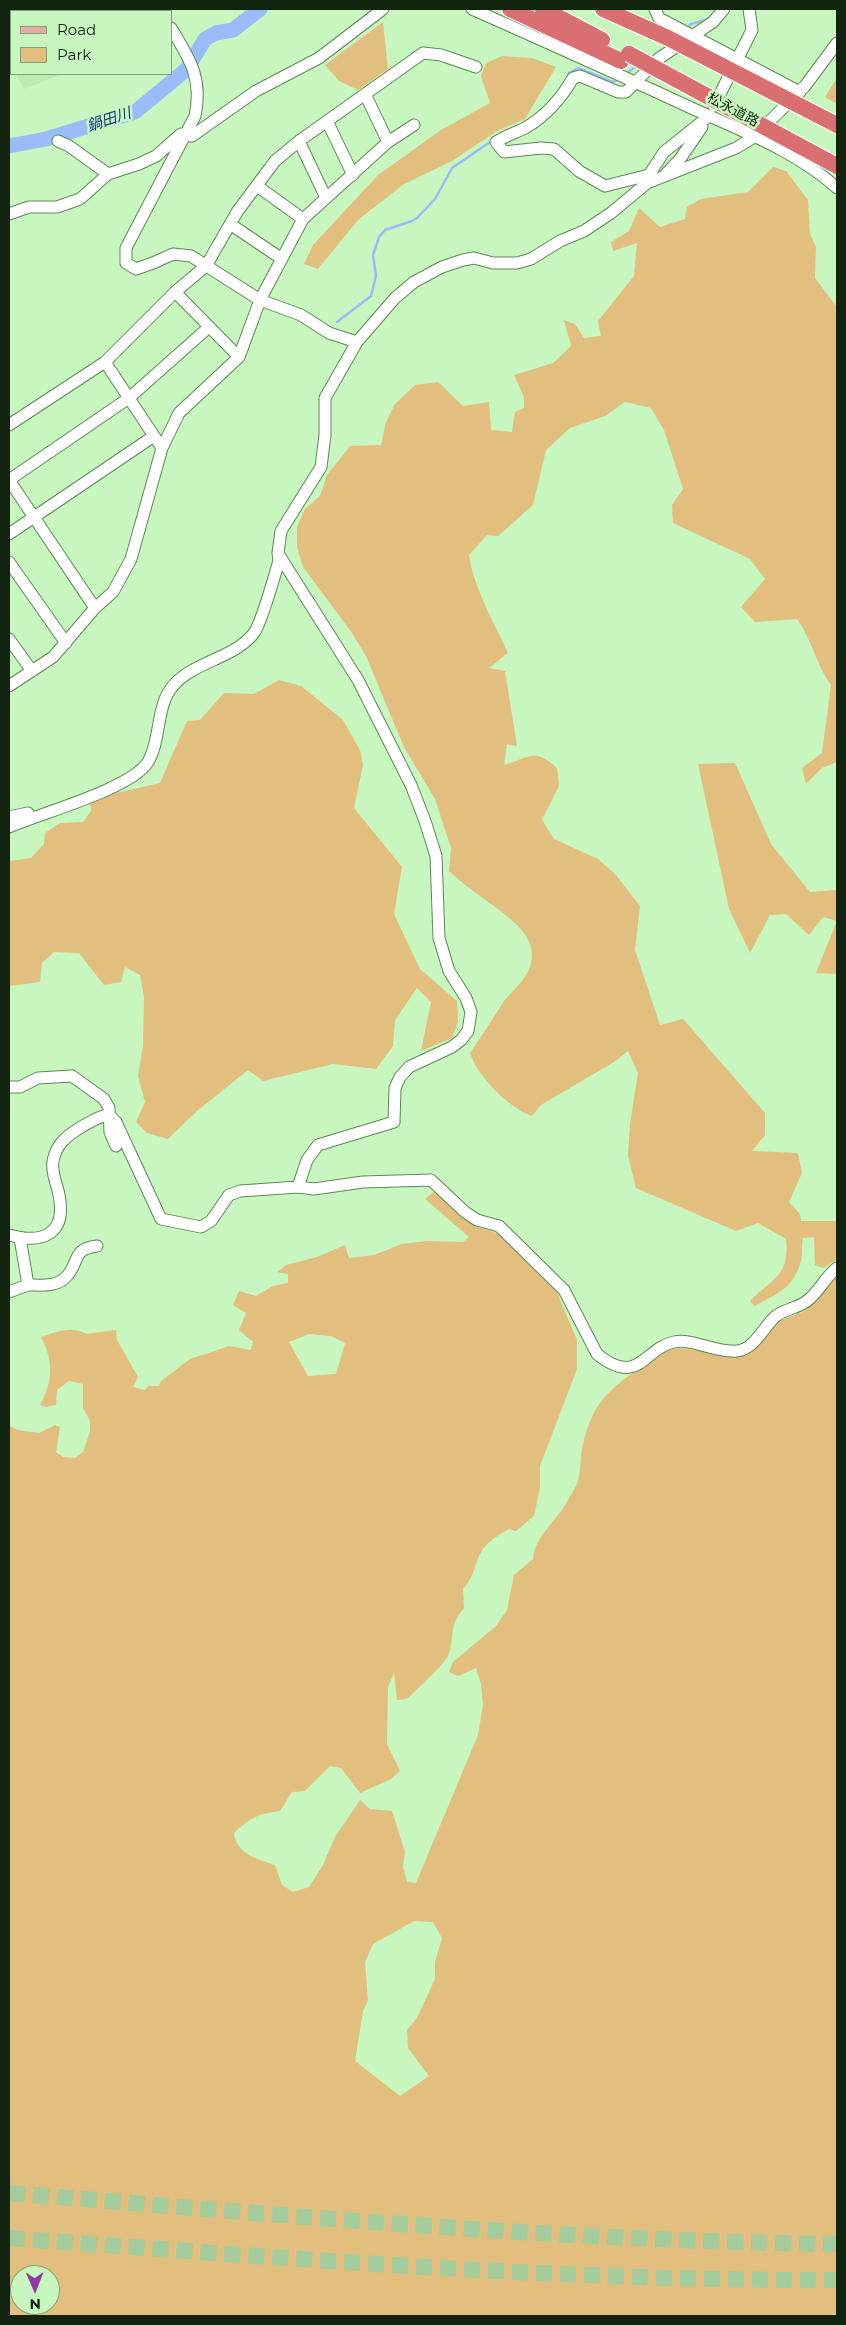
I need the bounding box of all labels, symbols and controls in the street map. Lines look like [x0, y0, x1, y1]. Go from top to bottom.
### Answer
legend [10, 10, 172, 75]
text: Road [57, 20, 96, 39]
text: Park [57, 45, 91, 64]
street label: 松永道路 [704, 89, 762, 131]
water label: 鍋田川 [85, 104, 133, 136]
north arrow [10, 2265, 60, 2315]
text: N [29, 2295, 41, 2313]

